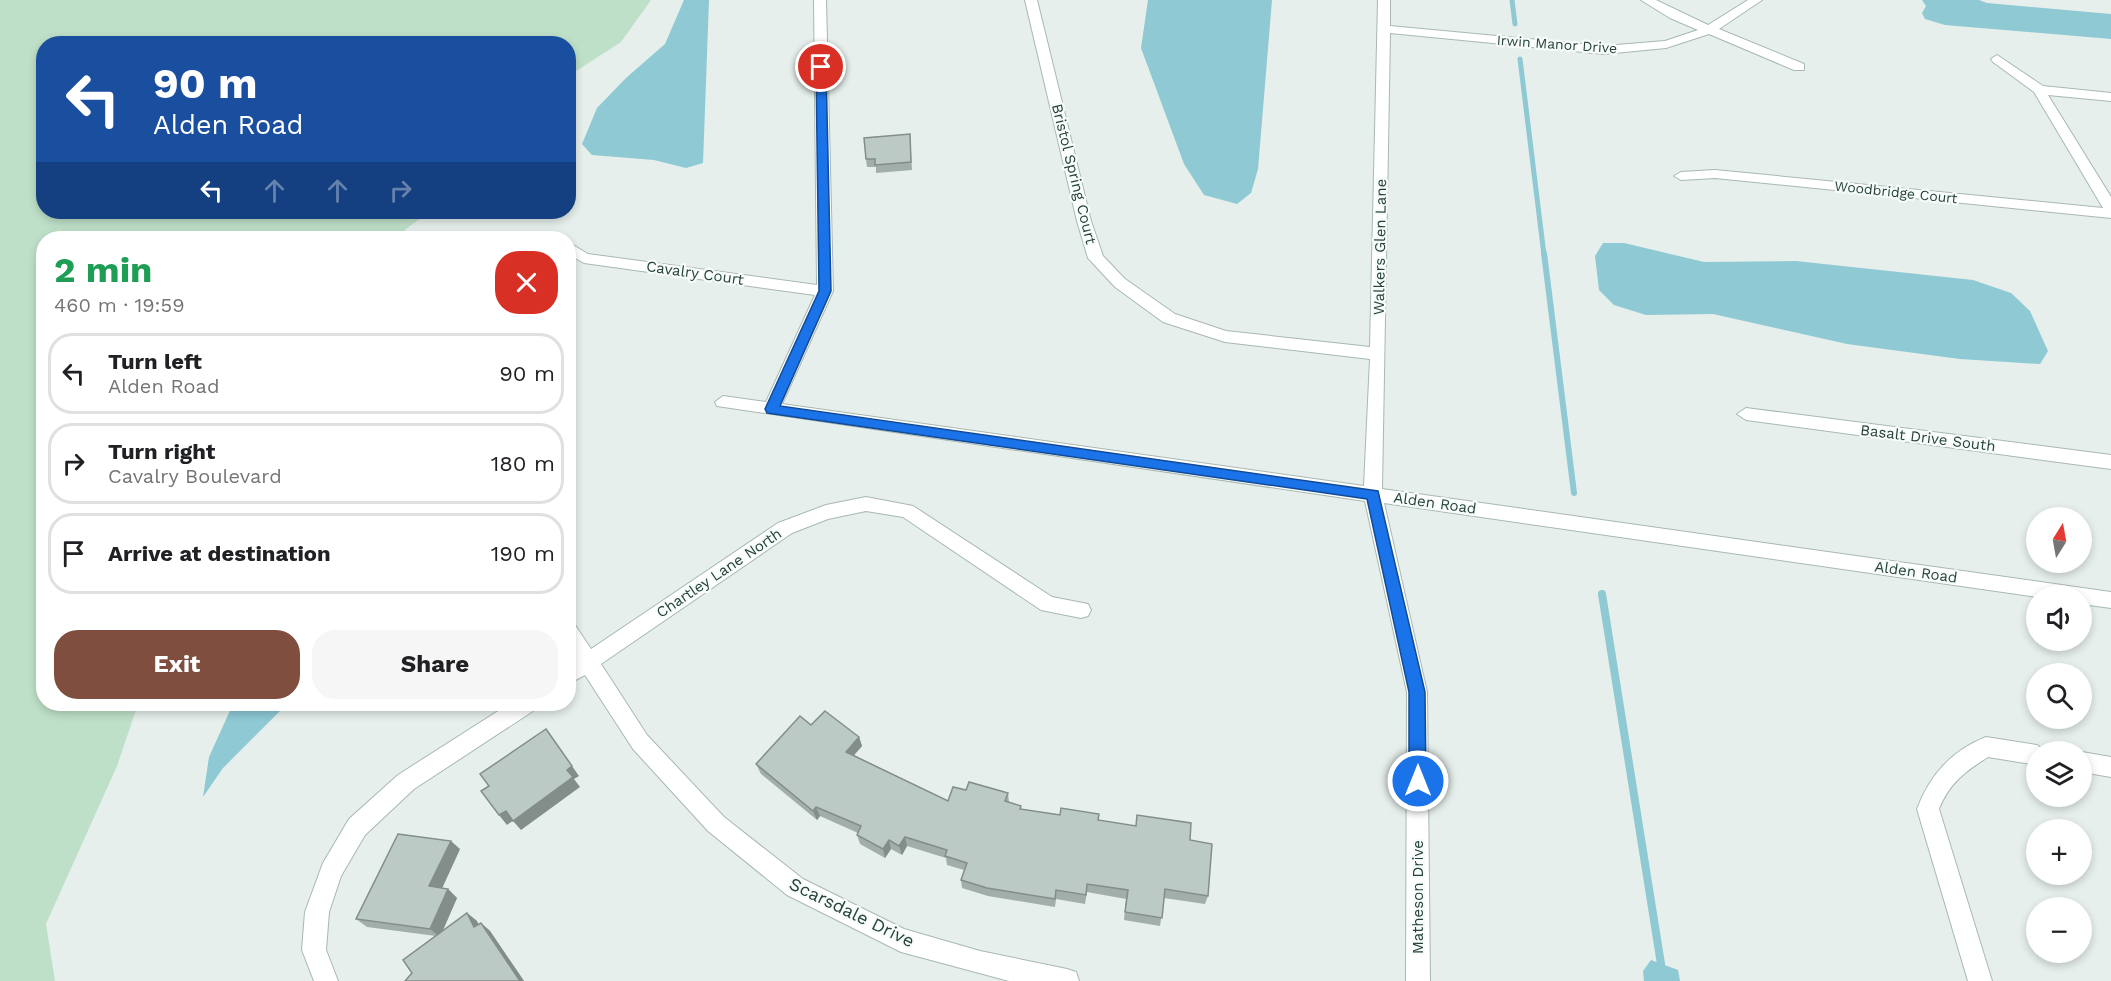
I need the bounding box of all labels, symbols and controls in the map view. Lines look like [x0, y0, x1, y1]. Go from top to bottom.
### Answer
street label: Irwin Manor Drive [1496, 32, 1618, 56]
pin [795, 41, 846, 92]
icon: arrive [804, 50, 837, 83]
text: 90 m [153, 59, 257, 108]
icon: left [54, 60, 132, 138]
street label: Bristol Spring Court [1048, 102, 1100, 247]
text: Alden Road [153, 109, 303, 141]
icon: left [195, 174, 228, 207]
icon: ahead [258, 174, 291, 207]
icon: ahead [321, 174, 354, 207]
icon: right [384, 174, 417, 207]
street label: Woodbridge Court [1834, 178, 1958, 206]
street label: Walkers Glen Lane [1370, 179, 1390, 315]
text: 2 min [54, 249, 152, 291]
button: close [495, 251, 558, 314]
street label: Cavalry Court [645, 257, 746, 289]
text: 460 m · 19:59 [54, 293, 185, 317]
text: Turn left [108, 349, 202, 374]
icon: left [57, 357, 90, 390]
text: 90 m [499, 361, 555, 386]
text: Alden Road [108, 374, 219, 398]
street label: Basalt Drive South [1859, 421, 1997, 455]
text: Turn right [108, 439, 215, 464]
icon: right [57, 447, 90, 480]
text: 180 m [491, 451, 555, 476]
text: Cavalry Boulevard [108, 464, 282, 488]
street label: Alden Road [1392, 488, 1478, 518]
north arrow [2026, 507, 2092, 573]
map controls [2026, 507, 2092, 963]
street label: Chartley Lane North [653, 524, 785, 622]
icon: arrive [57, 537, 90, 570]
text: Arrive at destination [108, 541, 331, 566]
text: 190 m [491, 541, 555, 566]
street label: Alden Road [1873, 557, 1959, 587]
button: sound [2026, 585, 2092, 651]
button: Exit [54, 630, 300, 699]
button: Share [312, 630, 558, 699]
button: search [2026, 663, 2092, 729]
button: layers [2026, 741, 2092, 807]
position arrow [1386, 749, 1450, 813]
button: + [2026, 819, 2092, 885]
street label: Matheson Drive [1409, 840, 1427, 954]
street label: Scarsdale Drive [786, 873, 918, 951]
button: − [2026, 897, 2092, 963]

